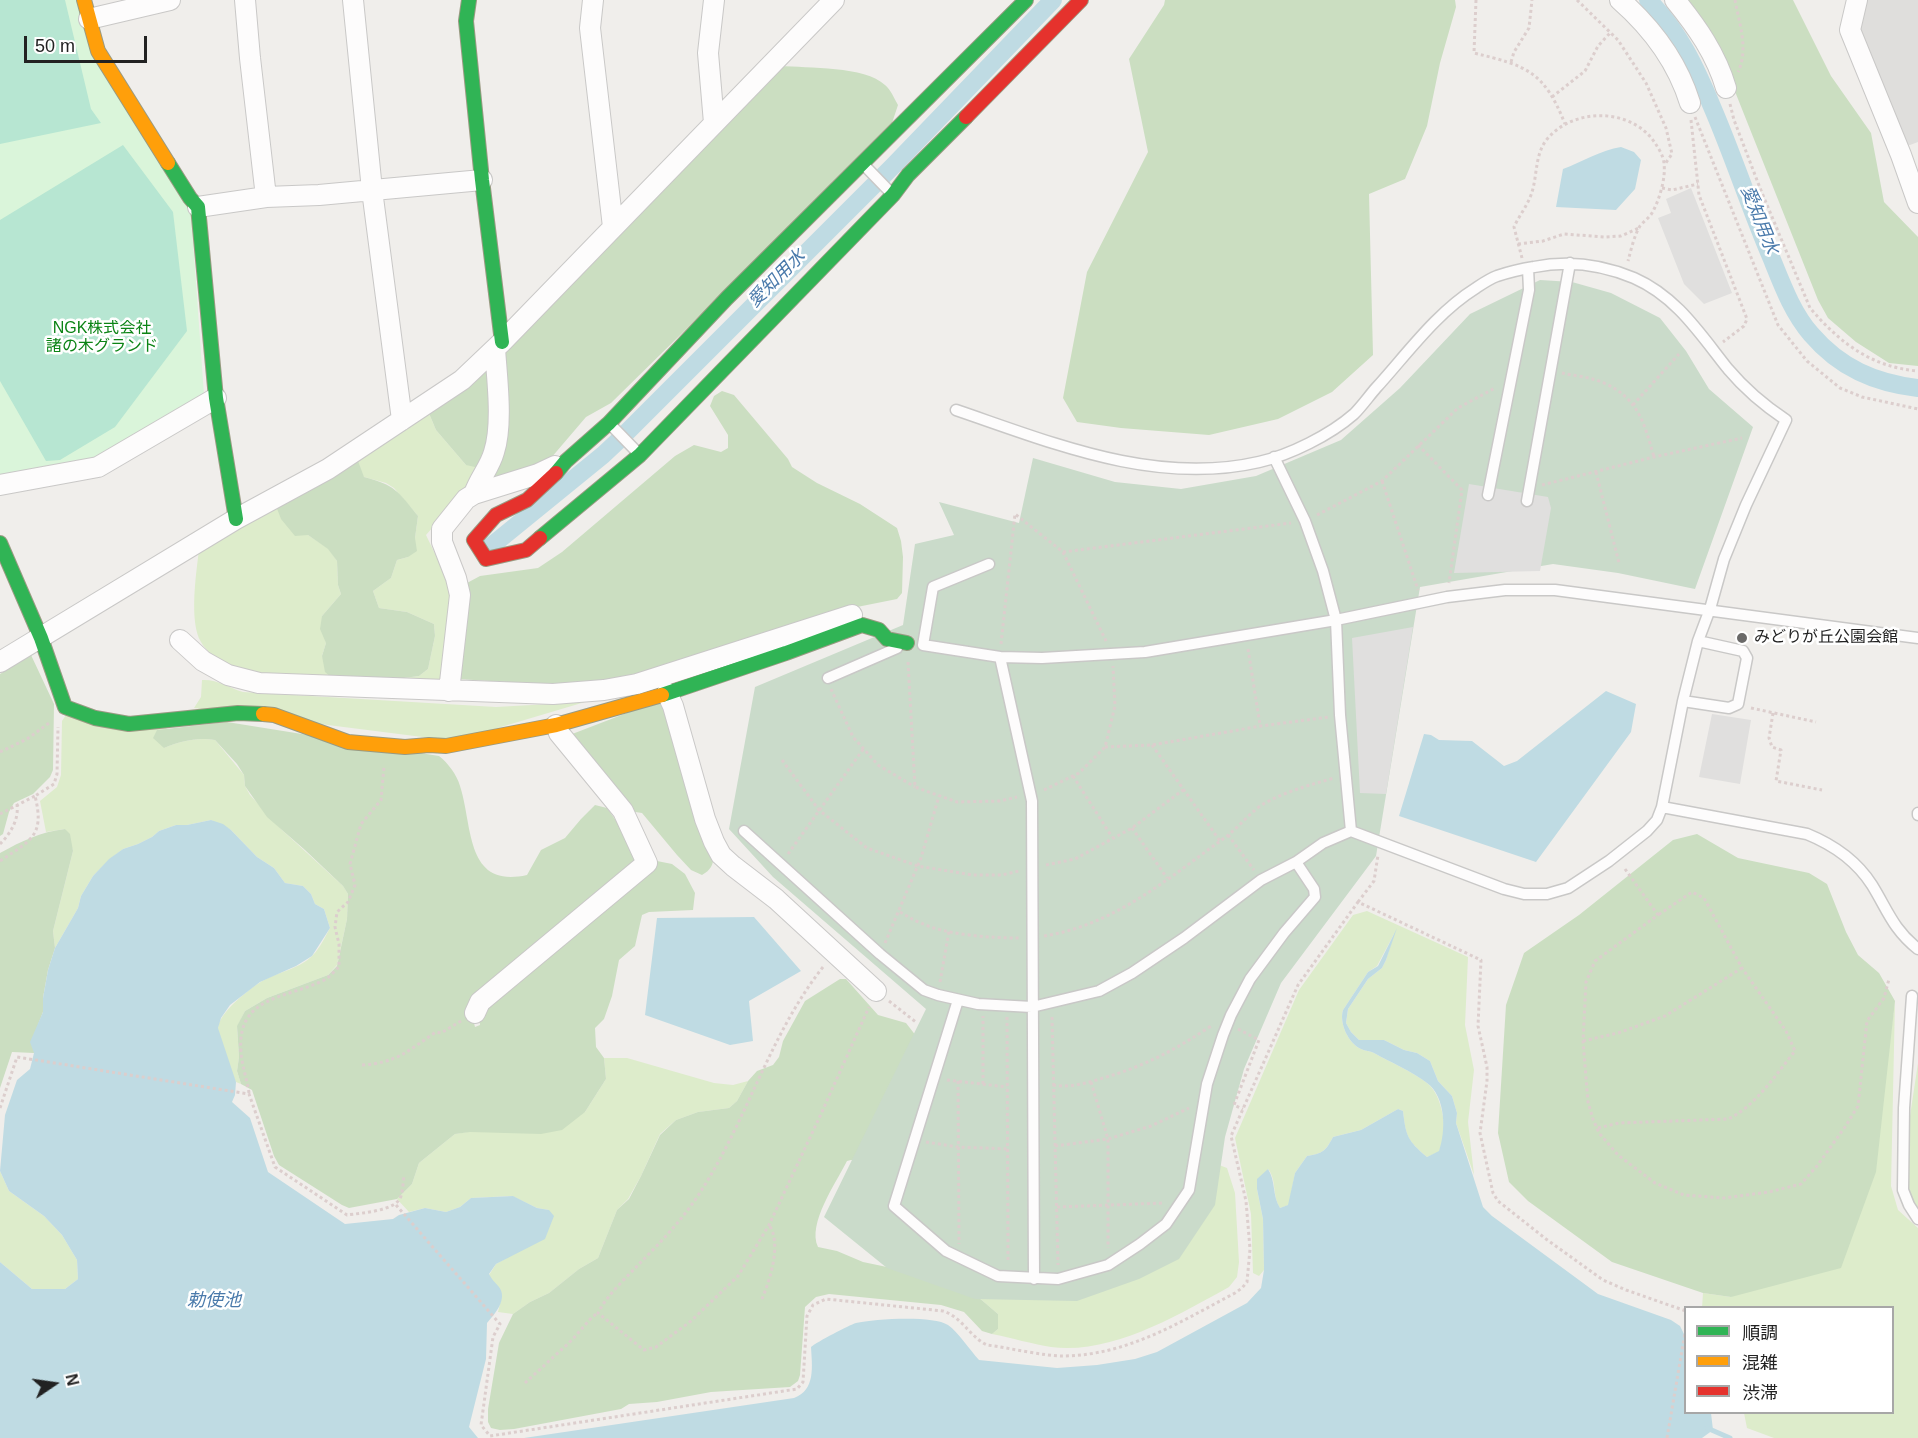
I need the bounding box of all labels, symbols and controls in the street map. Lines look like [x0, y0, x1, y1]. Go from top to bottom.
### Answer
scale bar [27, 24, 150, 62]
text: 50 m [35, 36, 75, 56]
water label: 愛知用水 [1736, 183, 1782, 257]
water label: 愛知用水 [744, 246, 810, 312]
park label: NGK株式会社 諸の木グランド [46, 319, 158, 357]
place label: みどりが丘公園会館 [1754, 628, 1898, 648]
marker: みどりが丘公園会館 [1735, 631, 1749, 645]
water label: 勅使池 [187, 1290, 241, 1312]
legend [1684, 1306, 1894, 1414]
text: 順調 [1742, 1323, 1778, 1343]
text: 混雑 [1742, 1353, 1778, 1373]
north arrow [24, 1354, 84, 1414]
text: N [62, 1372, 82, 1387]
text: 渋滞 [1742, 1383, 1778, 1403]

